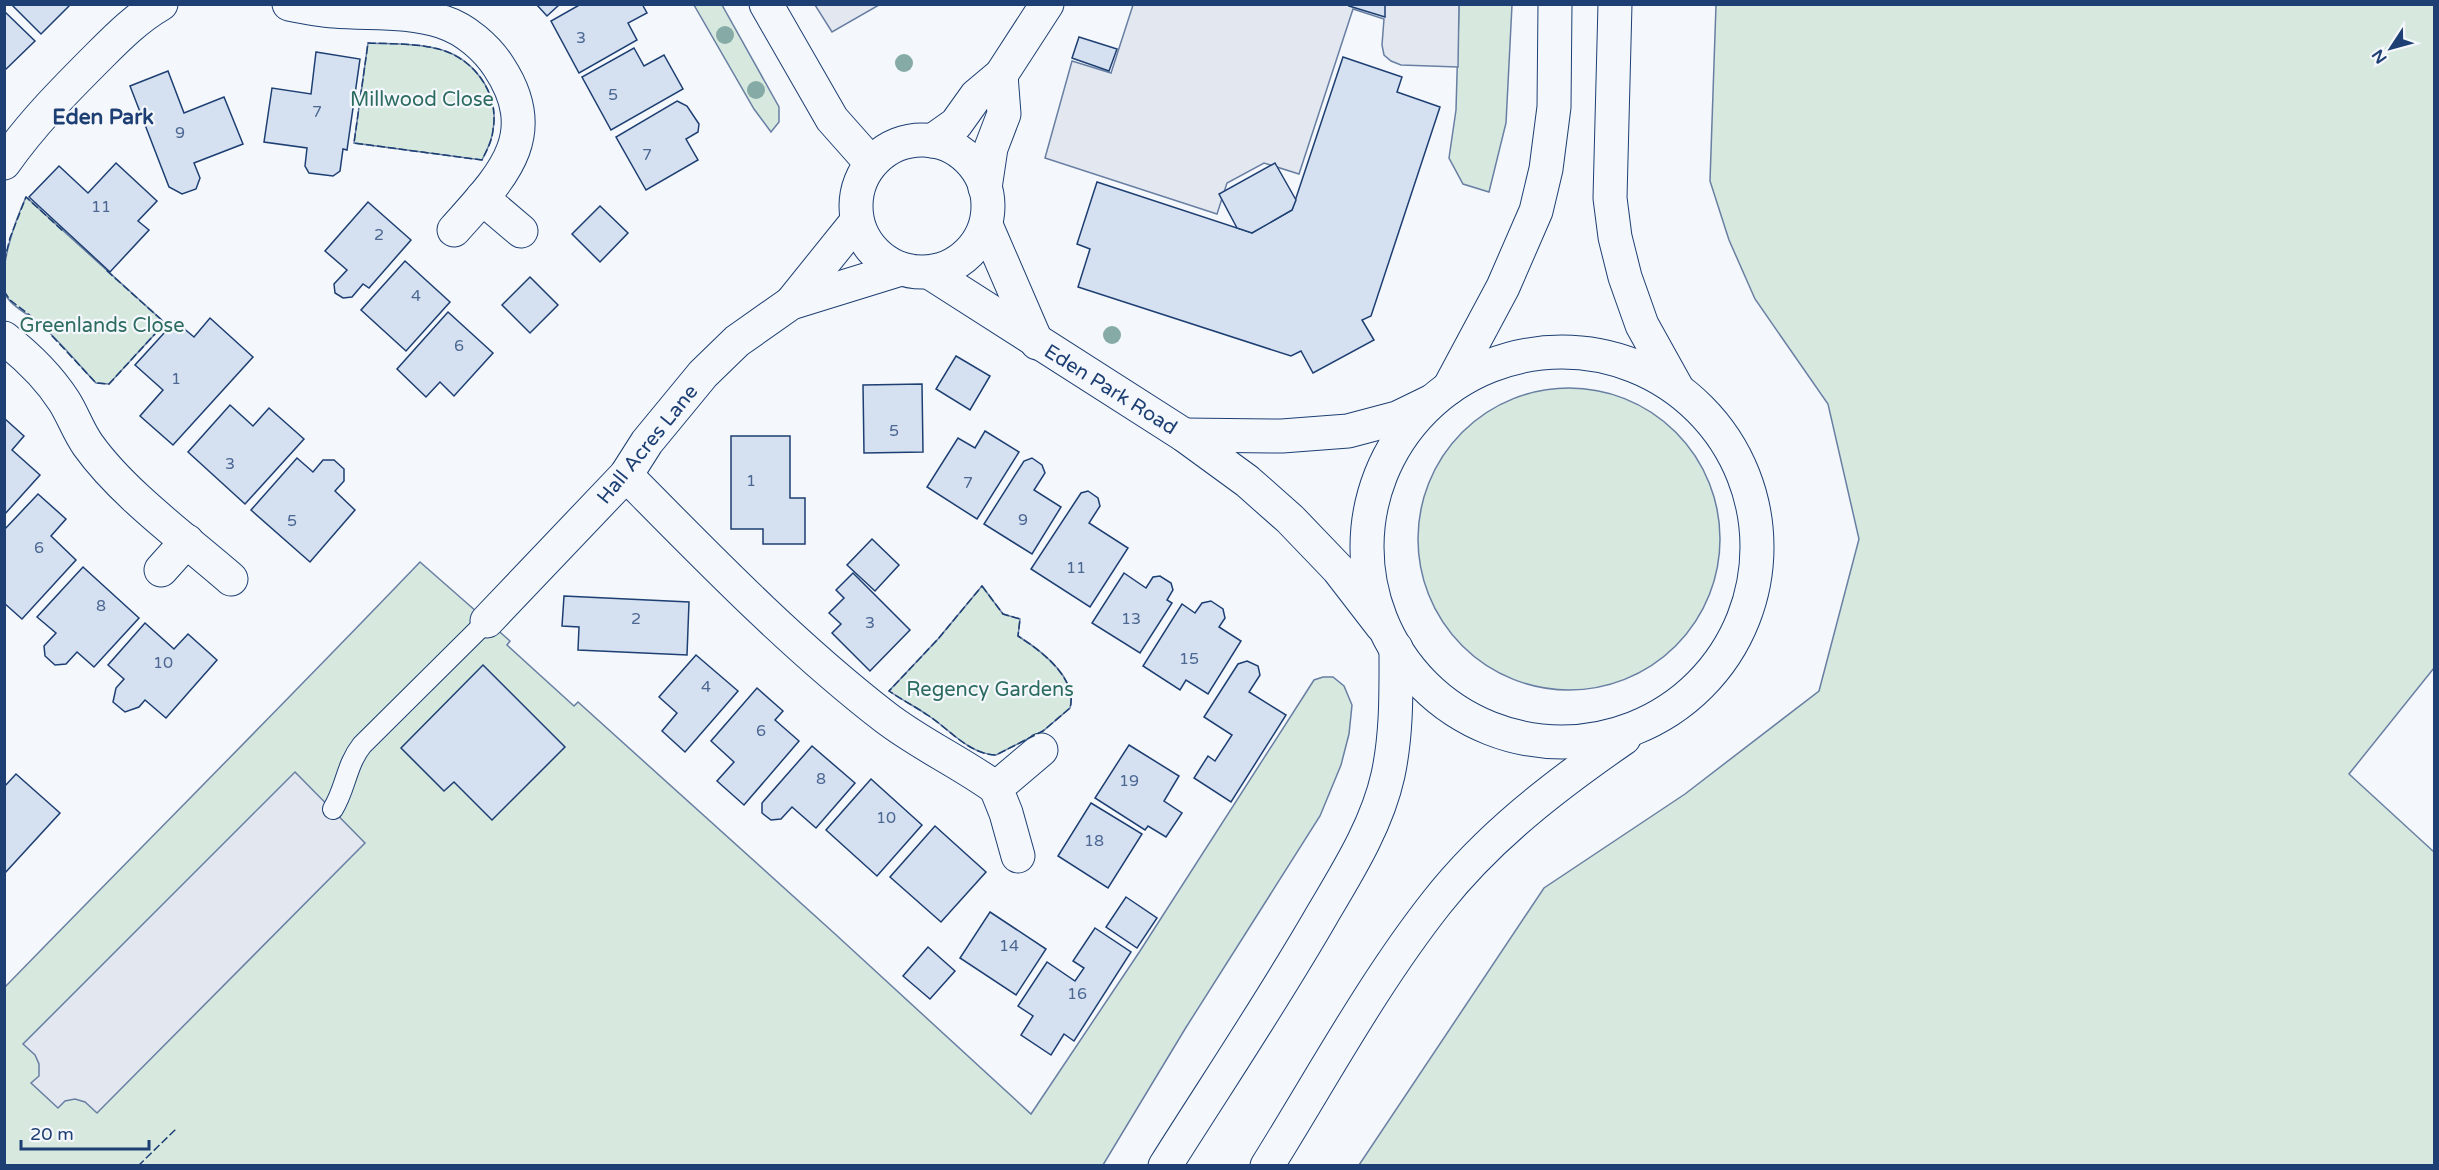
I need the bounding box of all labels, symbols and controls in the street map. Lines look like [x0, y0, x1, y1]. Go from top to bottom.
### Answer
north arrow [2361, 18, 2421, 78]
house number: 3 [576, 28, 586, 48]
text: N [2368, 45, 2392, 67]
house number: 5 [608, 85, 618, 105]
park label: Millwood Close [350, 88, 494, 112]
house number: 7 [312, 102, 322, 122]
district label: Eden Park [52, 105, 154, 130]
house number: 9 [175, 123, 185, 143]
house number: 7 [642, 145, 652, 165]
house number: 11 [91, 197, 111, 217]
house number: 2 [374, 225, 384, 245]
house number: 4 [411, 286, 421, 306]
park label: Greenlands Close [19, 314, 185, 338]
house number: 6 [454, 336, 464, 356]
street label: Eden Park Road [1040, 339, 1181, 440]
house number: 1 [171, 369, 181, 389]
street label: Hall Acres Lane [592, 380, 703, 509]
house number: 5 [889, 421, 899, 441]
house number: 3 [225, 454, 235, 474]
house number: 1 [746, 471, 756, 491]
house number: 7 [963, 473, 973, 493]
house number: 9 [1018, 510, 1028, 530]
house number: 5 [287, 511, 297, 531]
house number: 6 [34, 538, 44, 558]
house number: 11 [1066, 558, 1086, 578]
house number: 8 [96, 596, 106, 616]
house number: 2 [631, 609, 641, 629]
house number: 13 [1121, 609, 1141, 629]
house number: 3 [865, 613, 875, 633]
house number: 15 [1179, 649, 1199, 669]
house number: 10 [153, 653, 173, 673]
house number: 4 [701, 677, 711, 697]
park label: Regency Gardens [906, 678, 1074, 702]
house number: 6 [756, 721, 766, 741]
house number: 8 [816, 769, 826, 789]
house number: 19 [1119, 771, 1139, 791]
house number: 10 [876, 808, 896, 828]
house number: 18 [1084, 831, 1104, 851]
house number: 14 [999, 936, 1019, 956]
house number: 16 [1067, 984, 1087, 1004]
scale bar [21, 1113, 148, 1151]
text: 20 m [30, 1123, 74, 1145]

